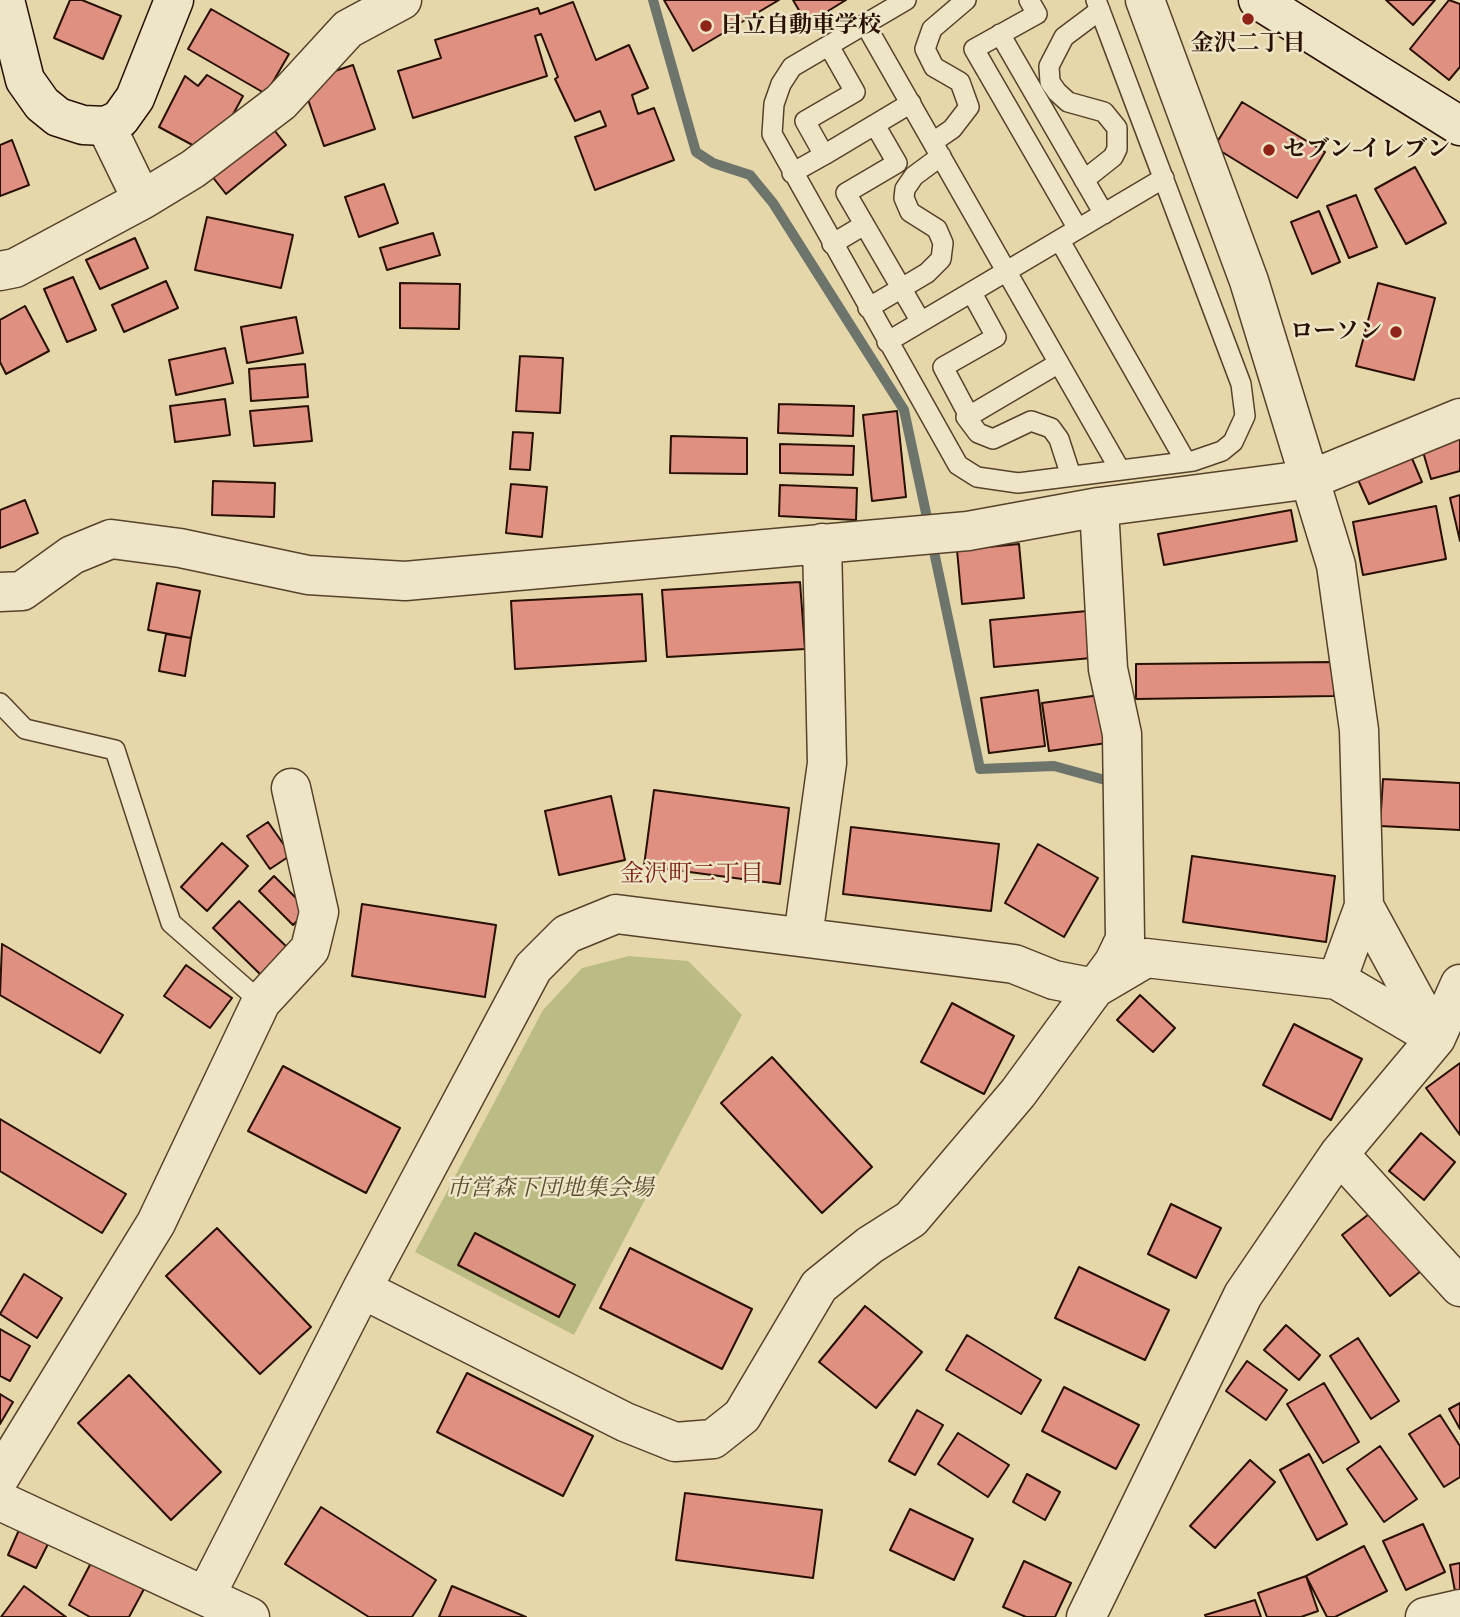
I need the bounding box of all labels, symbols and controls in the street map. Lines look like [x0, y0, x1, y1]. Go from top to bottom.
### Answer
marker: 金沢二丁目 [1240, 11, 1256, 27]
place label: 日立自動車学校 [720, 12, 881, 40]
marker: 日立自動車学校 [698, 18, 714, 34]
place label: 金沢二丁目 [1191, 30, 1305, 58]
place label: セブン-イレブン [1283, 136, 1450, 164]
marker: セブン-イレブン [1261, 142, 1277, 158]
place label: ローソン [1290, 318, 1382, 346]
marker: ローソン [1388, 324, 1404, 340]
district label: 金沢町二丁目 [620, 861, 764, 889]
park label: 市営森下団地集会場 [447, 1175, 653, 1203]

